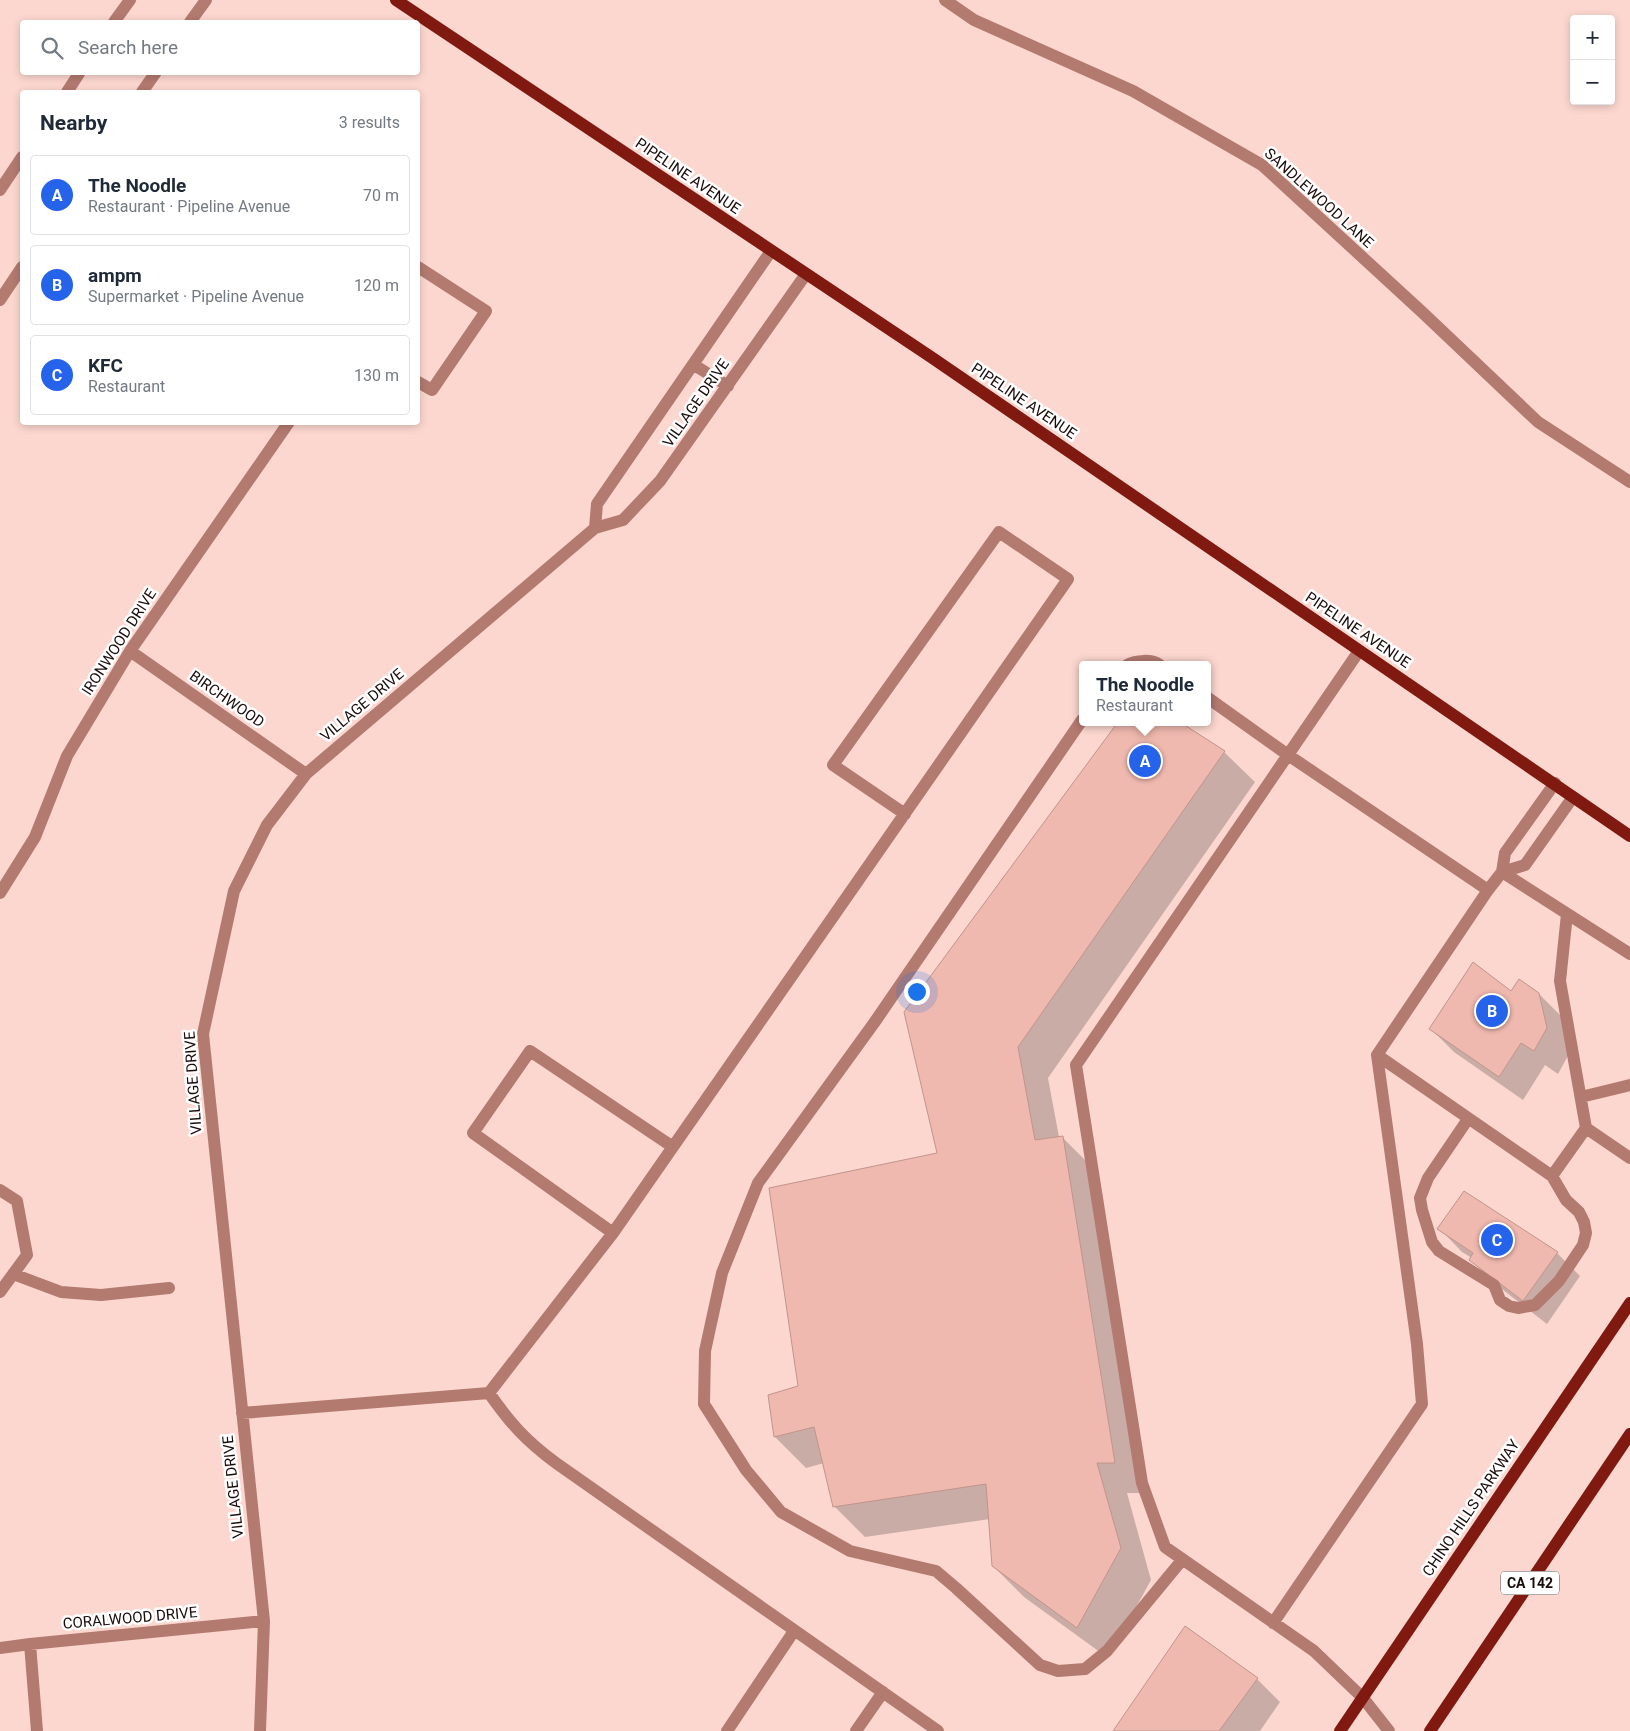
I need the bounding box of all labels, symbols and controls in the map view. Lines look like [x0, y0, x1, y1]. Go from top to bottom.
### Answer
map controls [1570, 15, 1615, 105]
button: + [1570, 15, 1615, 60]
search box [20, 20, 420, 75]
icon: search [38, 34, 66, 62]
text: Search here [78, 36, 178, 59]
button: − [1570, 60, 1615, 105]
text: Nearby [40, 111, 107, 135]
text: 3 results [339, 113, 400, 132]
street label: PIPELINE AVENUE [632, 134, 744, 218]
street label: SANDLEWOOD LANE [1261, 144, 1378, 252]
text: The Noodle [88, 174, 186, 197]
text: A [52, 186, 62, 205]
text: 70 m [363, 186, 399, 205]
text: Restaurant · Pipeline Avenue [88, 197, 290, 216]
text: ampm [88, 264, 142, 287]
text: B [52, 276, 62, 295]
text: 120 m [354, 276, 399, 295]
text: Supermarket · Pipeline Avenue [88, 287, 304, 306]
text: KFC [88, 354, 123, 377]
street label: VILLAGE DRIVE [659, 355, 733, 450]
street label: PIPELINE AVENUE [968, 359, 1080, 443]
text: C [52, 366, 62, 385]
text: 130 m [354, 366, 399, 385]
text: Restaurant [88, 377, 165, 396]
street label: IRONWOOD DRIVE [78, 585, 160, 699]
street label: PIPELINE AVENUE [1302, 588, 1414, 672]
popup [1079, 661, 1211, 726]
street label: VILLAGE DRIVE [317, 665, 408, 745]
street label: BIRCHWOOD [186, 667, 268, 731]
text: The Noodle [1096, 673, 1194, 696]
text: Restaurant [1096, 696, 1173, 715]
pin: A [1129, 742, 1161, 780]
your location [904, 979, 930, 1005]
pin: B [1476, 992, 1508, 1030]
street label: VILLAGE DRIVE [180, 1030, 206, 1135]
pin: C [1481, 1221, 1513, 1259]
street label: VILLAGE DRIVE [219, 1434, 247, 1539]
street label: CHINO HILLS PARKWAY [1419, 1436, 1523, 1580]
road number: CA 142 [1501, 1572, 1559, 1595]
street label: CORALWOOD DRIVE [62, 1603, 198, 1633]

